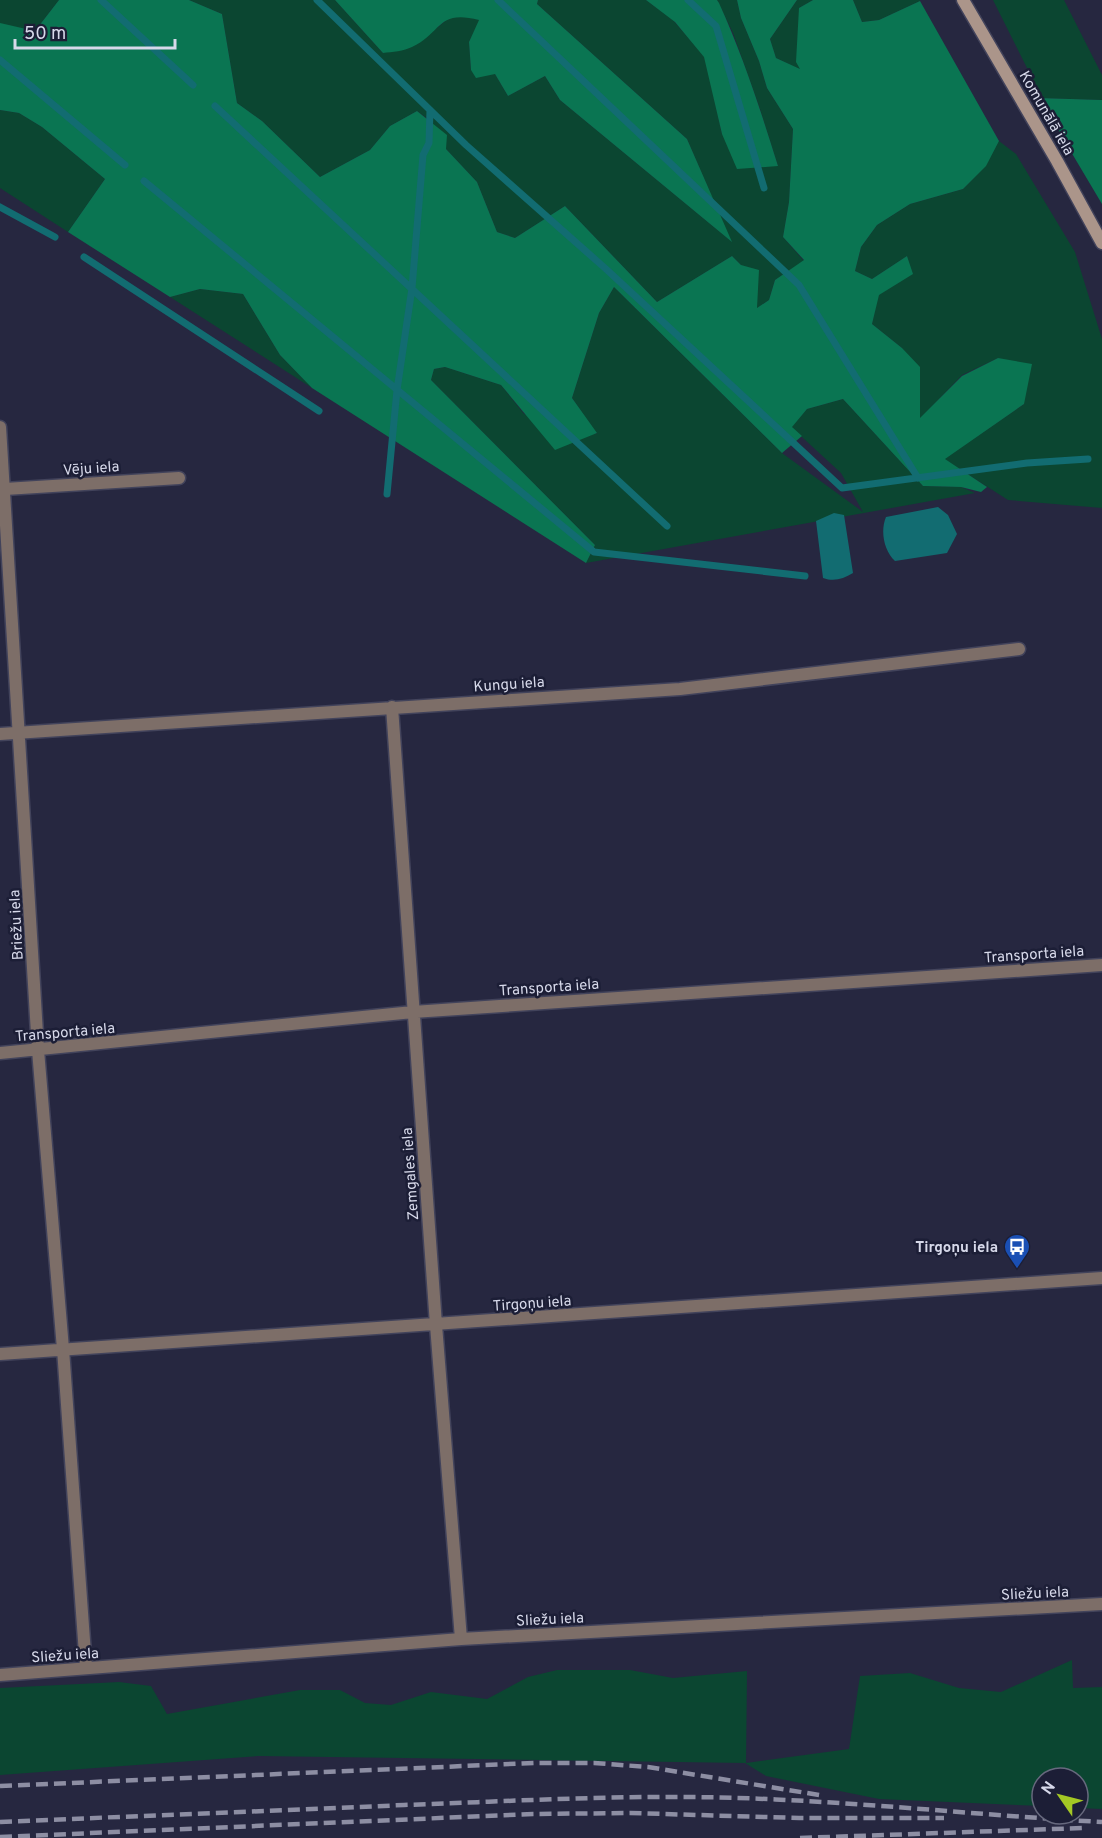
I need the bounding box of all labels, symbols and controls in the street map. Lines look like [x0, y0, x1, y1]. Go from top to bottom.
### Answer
scale bar [15, 12, 176, 50]
text: 50 m [24, 23, 66, 46]
street label: Komunālā iela [1014, 68, 1078, 159]
street label: Vēju iela [62, 458, 120, 481]
street label: Kungu iela [473, 674, 545, 697]
street label: Briežu iela [6, 889, 29, 961]
street label: Transporta iela [983, 943, 1085, 968]
street label: Transporta iela [498, 976, 600, 1001]
street label: Transporta iela [14, 1020, 116, 1047]
street label: Zemgales iela [399, 1127, 424, 1221]
bus stop icon: Tirgoņu iela [1002, 1232, 1032, 1270]
place label: Tirgoņu iela [915, 1239, 998, 1258]
street label: Tirgoņu iela [492, 1292, 572, 1317]
street label: Sliežu iela [1001, 1583, 1069, 1606]
street label: Sliežu iela [516, 1609, 584, 1632]
street label: Sliežu iela [31, 1645, 100, 1668]
north arrow [1030, 1766, 1090, 1826]
text: N [1038, 1778, 1061, 1799]

